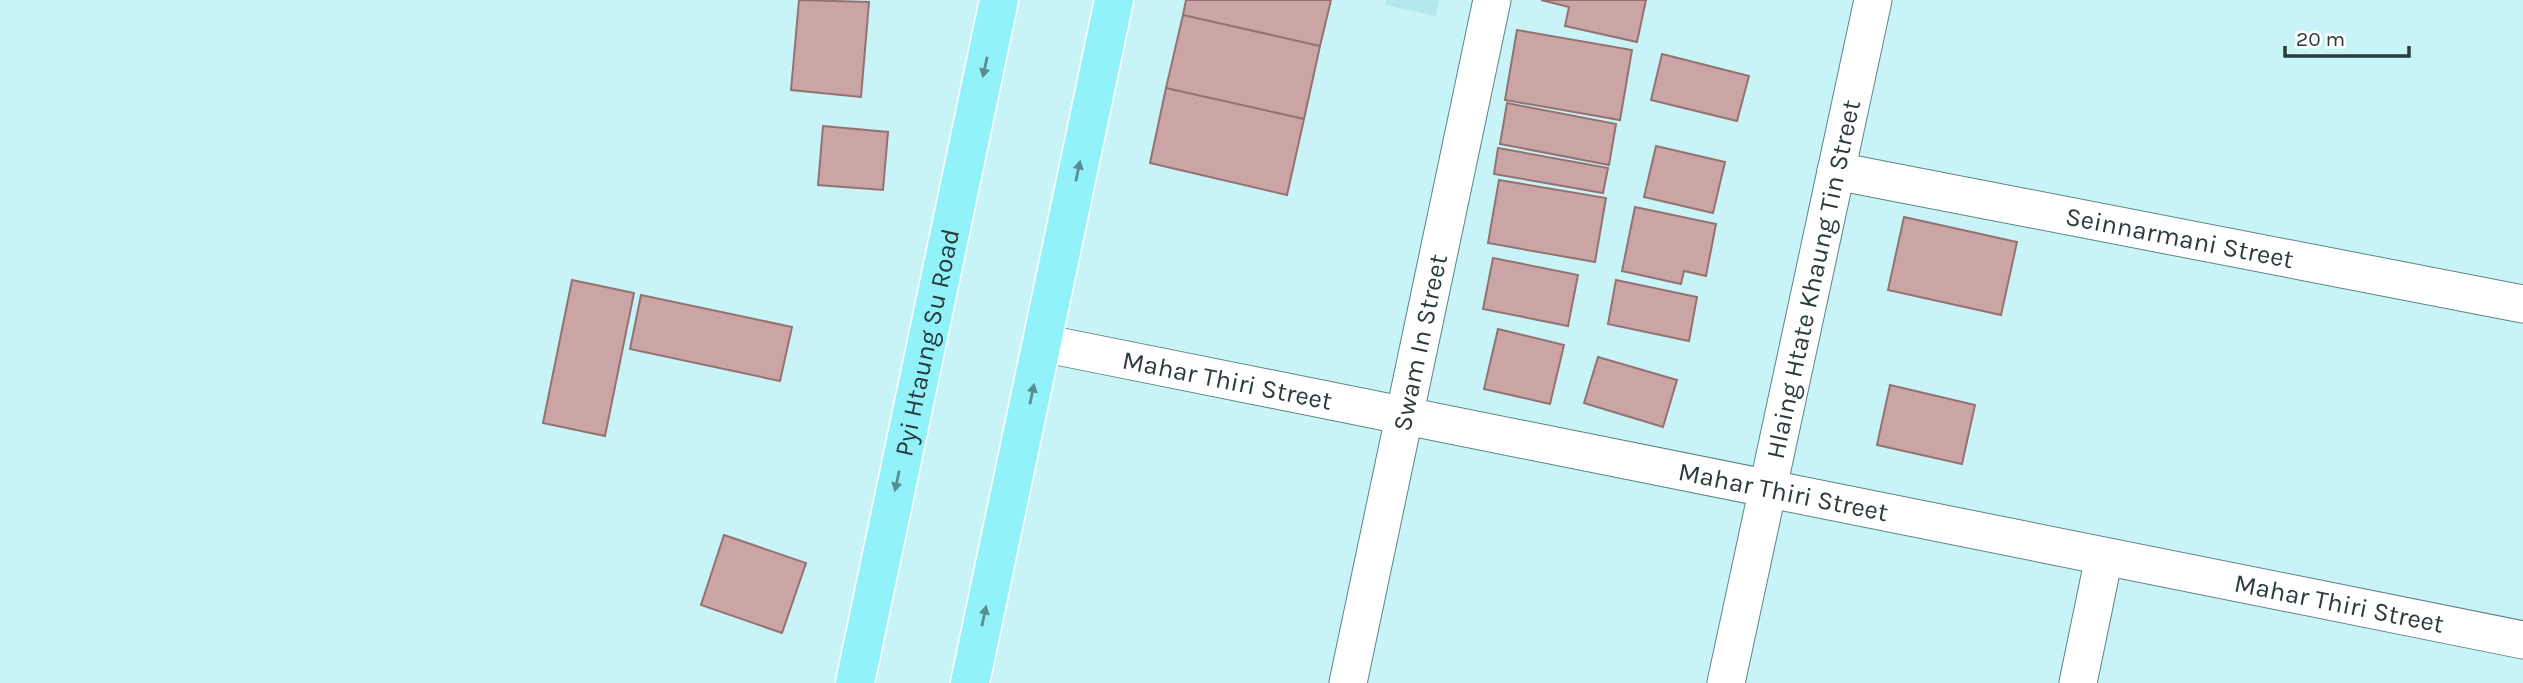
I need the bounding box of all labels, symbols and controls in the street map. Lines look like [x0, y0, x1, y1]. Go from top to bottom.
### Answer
scale bar [2285, 14, 2409, 58]
text: 20 m [2296, 27, 2345, 51]
one-way arrow [979, 56, 990, 78]
street label: Hlaing Htate Khaung Tin Street [1760, 97, 1867, 462]
one-way arrow [1073, 160, 1084, 182]
street label: Seinnarmani Street [2063, 201, 2296, 275]
street label: Pyi Htaung Su Road [888, 226, 966, 459]
street label: Swam In Street [1387, 251, 1454, 434]
street label: Mahar Thiri Street [1120, 344, 1335, 417]
one-way arrow [1026, 383, 1037, 405]
street label: Mahar Thiri Street [1676, 456, 1891, 528]
one-way arrow [892, 470, 903, 492]
street label: Mahar Thiri Street [2232, 567, 2447, 640]
one-way arrow [979, 605, 990, 627]

